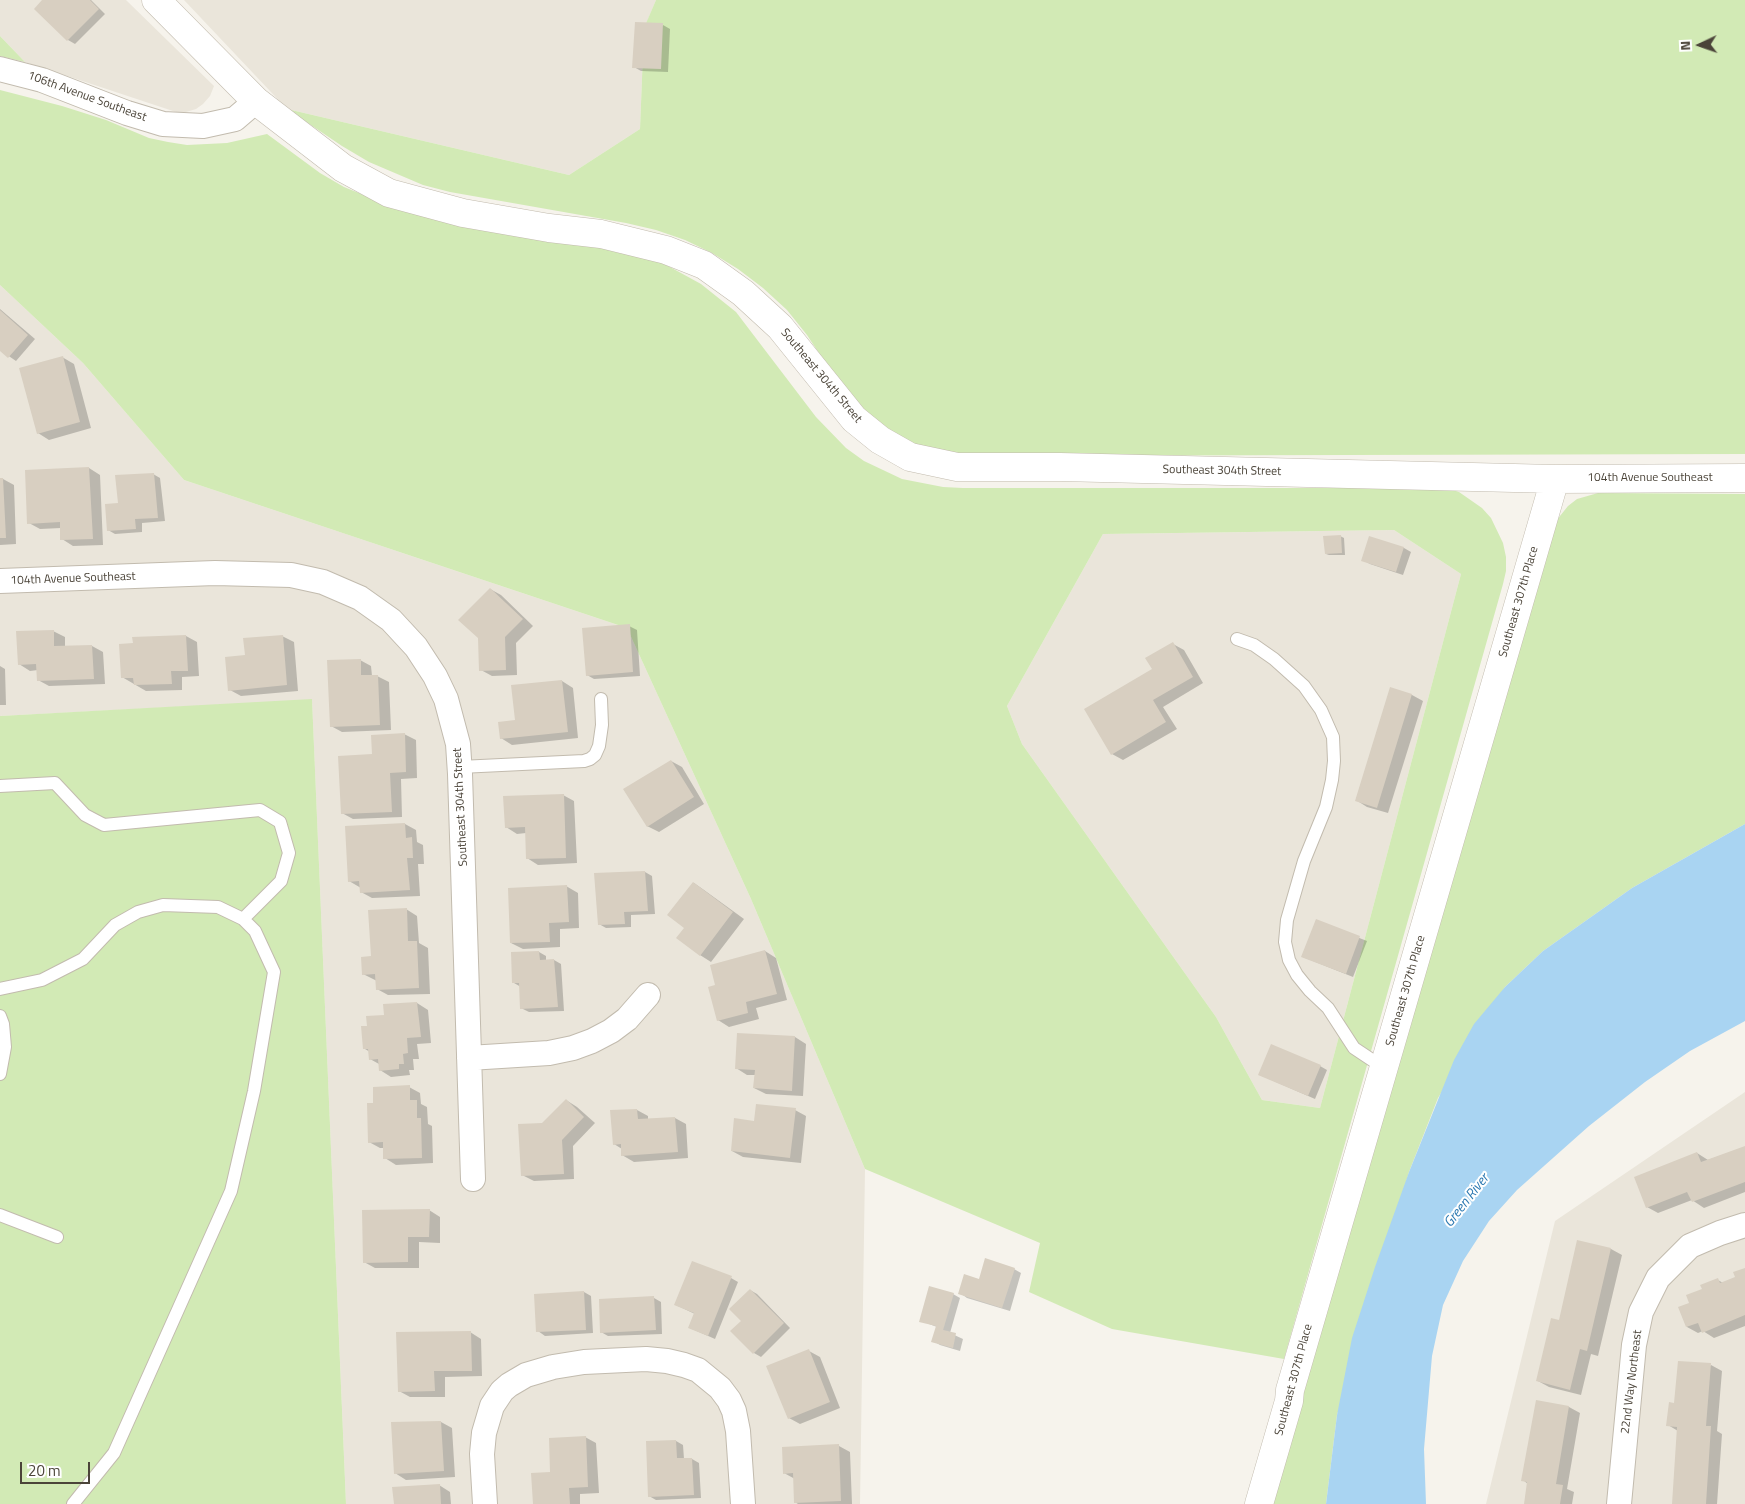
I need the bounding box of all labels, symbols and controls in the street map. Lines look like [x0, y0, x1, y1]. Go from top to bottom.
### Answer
north arrow [1675, 20, 1725, 70]
text: N [1674, 40, 1695, 51]
street label: 106th Avenue Southeast [26, 69, 148, 125]
street label: Southeast 304th Street [777, 326, 865, 426]
street label: Southeast 304th Street [1163, 463, 1281, 479]
street label: 104th Avenue Southeast [1587, 471, 1713, 485]
street label: Southeast 307th Place [1496, 545, 1542, 659]
street label: 104th Avenue Southeast [10, 570, 136, 588]
street label: Southeast 304th Street [451, 747, 471, 867]
street label: Southeast 307th Place [1383, 934, 1429, 1048]
water label: Green River [1441, 1171, 1493, 1231]
street label: Southeast 307th Place [1272, 1323, 1316, 1437]
street label: 22nd Way Northeast [1618, 1329, 1646, 1435]
scale bar [22, 1452, 92, 1484]
text: 20 m [28, 1459, 61, 1482]

